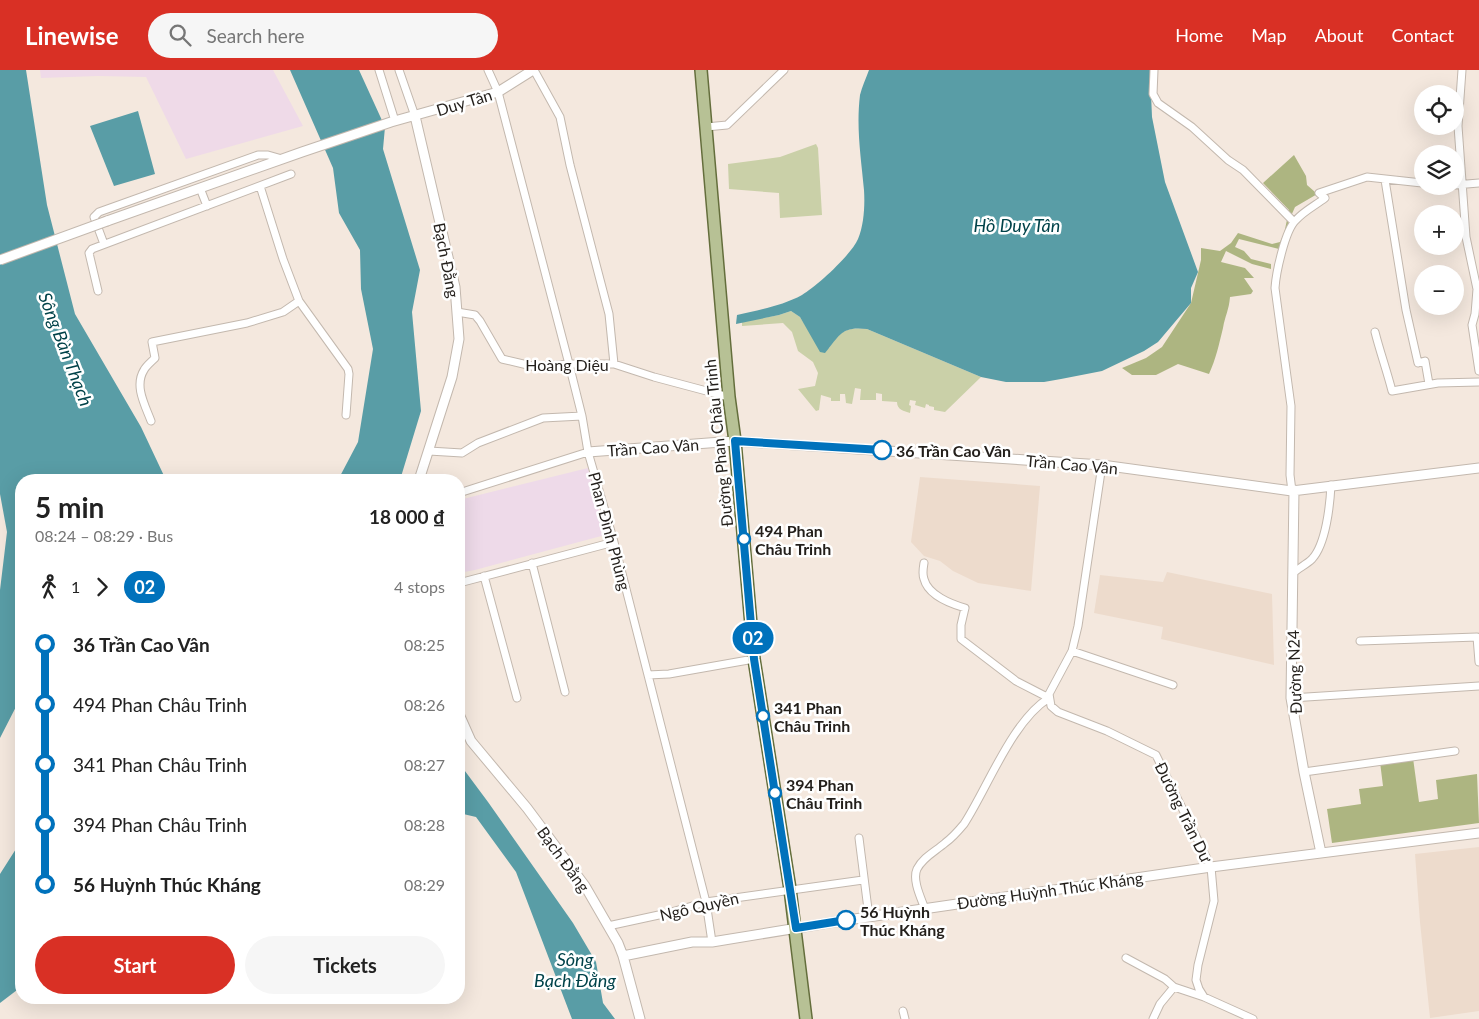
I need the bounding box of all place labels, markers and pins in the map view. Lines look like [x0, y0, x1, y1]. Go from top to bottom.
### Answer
marker: 36 Trần Cao Vân [872, 440, 892, 460]
place label: 36 Trần Cao Vân [896, 441, 1011, 460]
place label: 494 Phan Châu Trinh [755, 521, 831, 558]
marker: 494 Phan Châu Trinh [737, 532, 751, 546]
place label: 341 Phan Châu Trinh [774, 698, 850, 735]
marker: 341 Phan Châu Trinh [756, 709, 770, 723]
place label: 394 Phan Châu Trinh [786, 775, 862, 812]
marker: 394 Phan Châu Trinh [768, 786, 782, 800]
place label: 56 Huỳnh Thúc Kháng [860, 902, 945, 939]
marker: 56 Huỳnh Thúc Kháng [836, 910, 856, 930]

